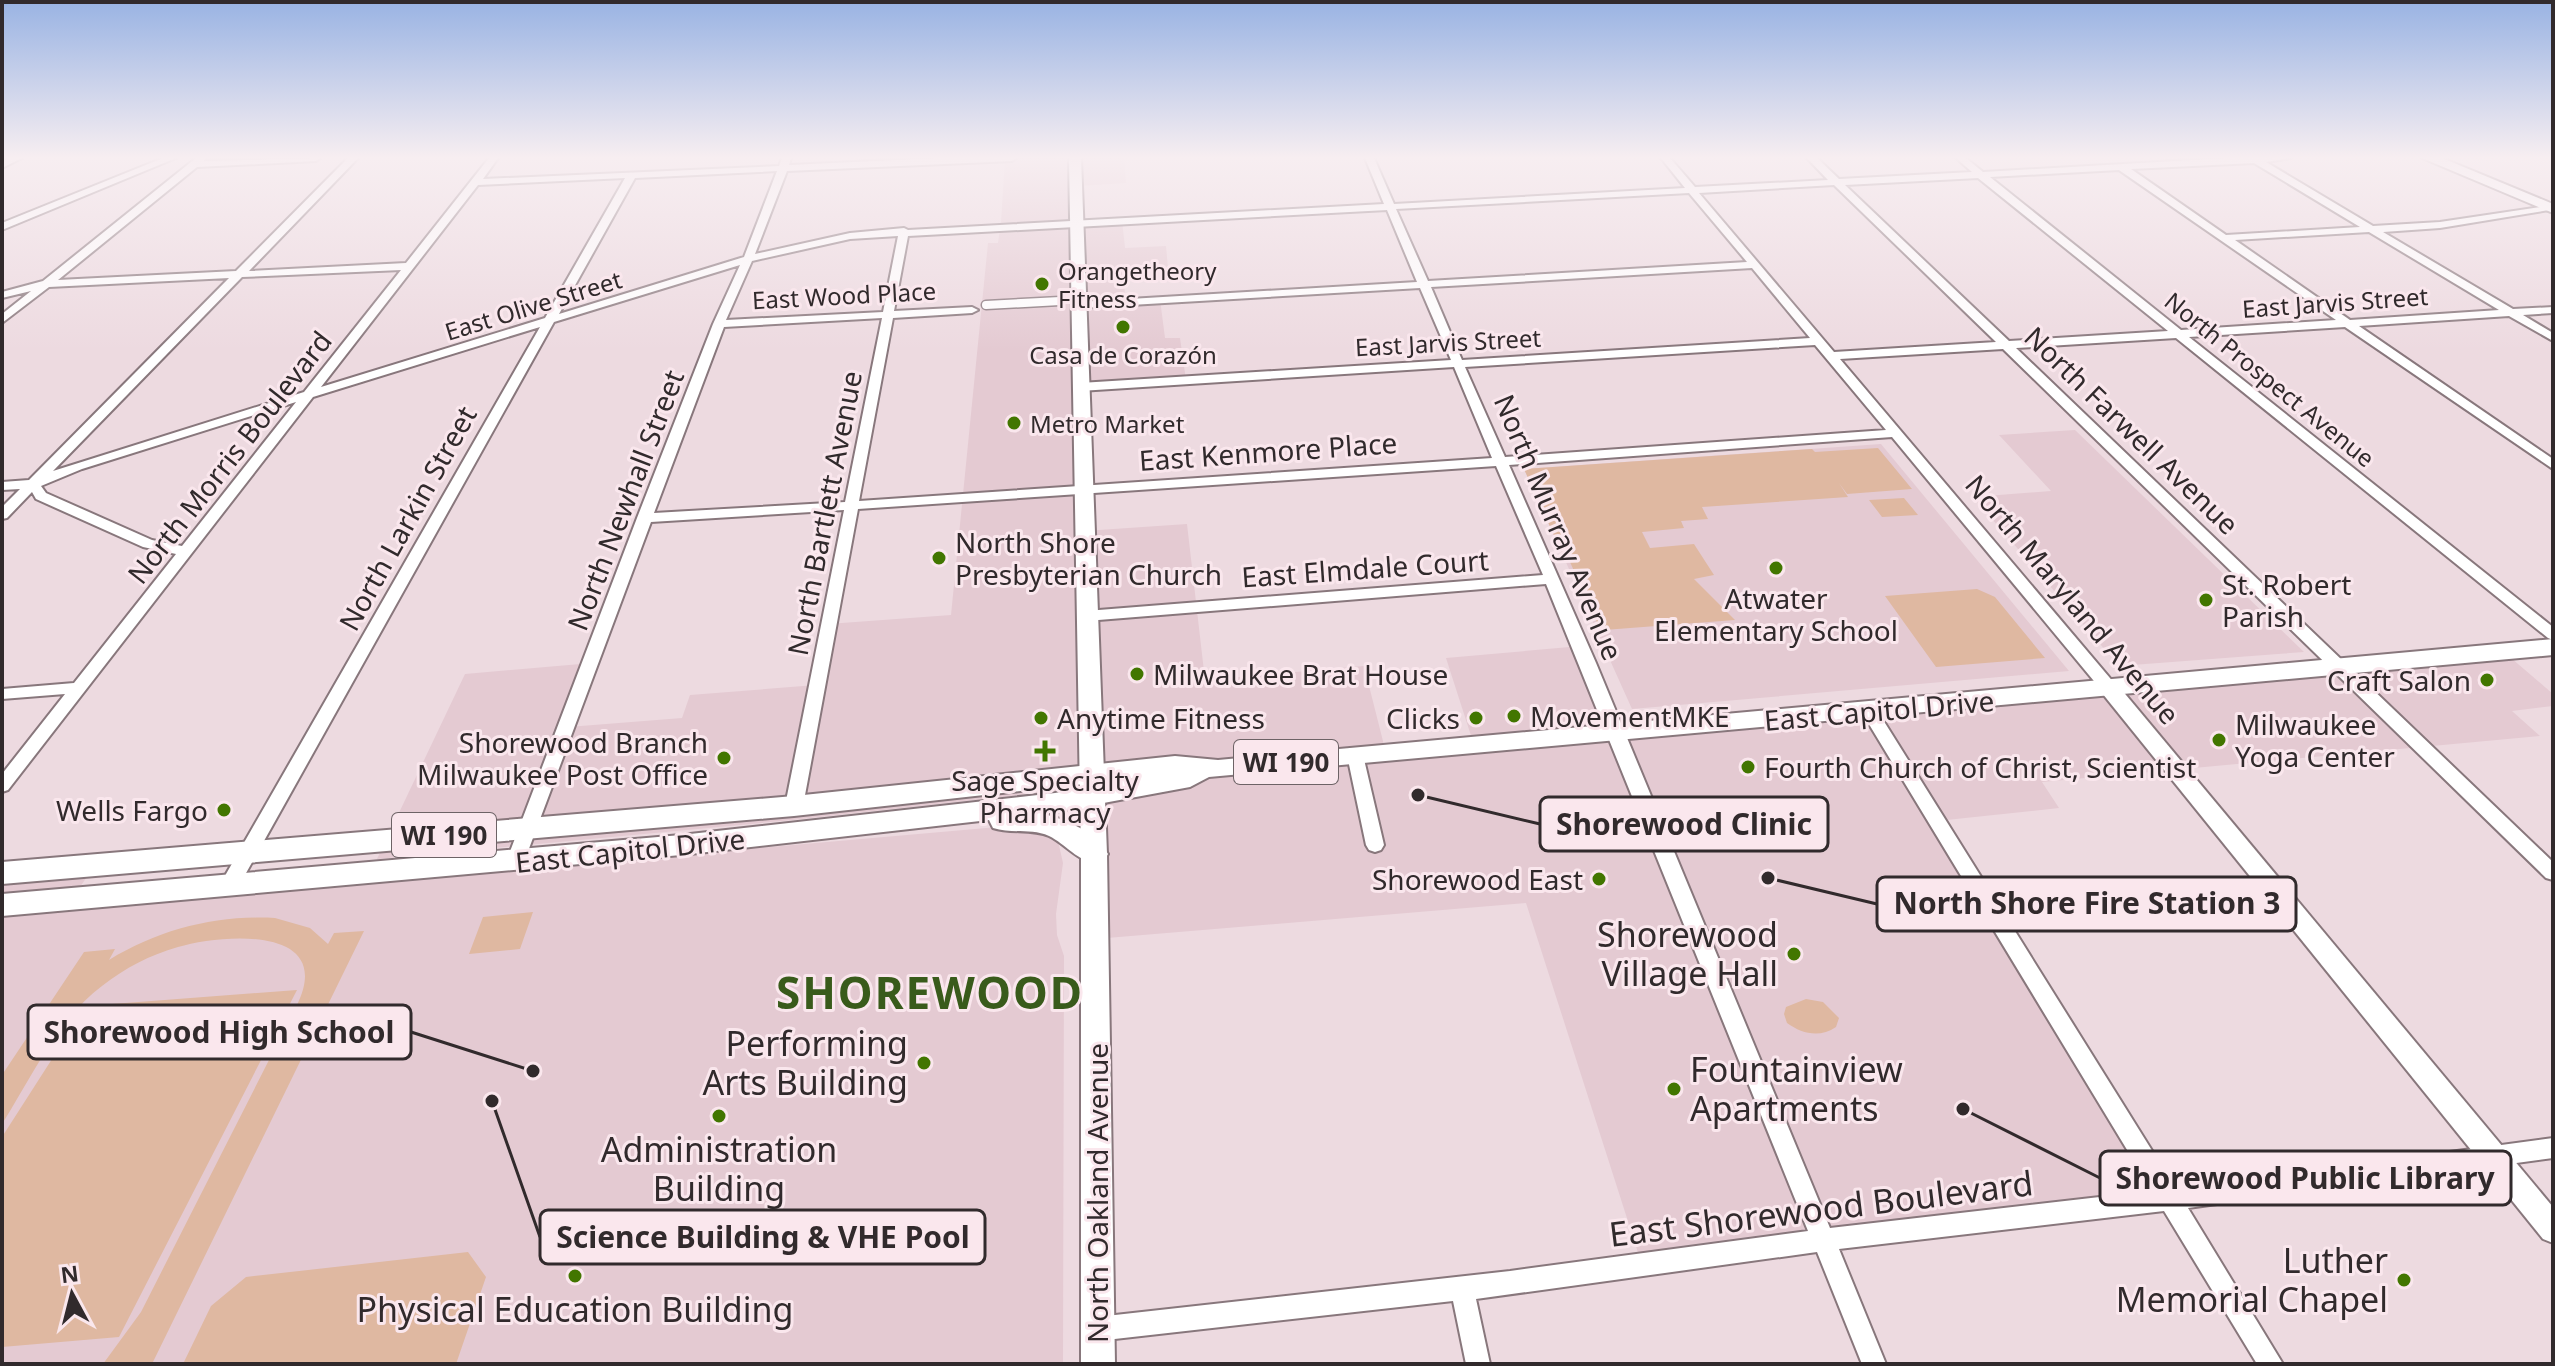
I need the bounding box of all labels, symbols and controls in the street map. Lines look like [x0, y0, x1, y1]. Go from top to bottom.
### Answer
place label: Orangetheory Fitness [1058, 254, 1217, 315]
street label: East Olive Street [441, 262, 626, 348]
street label: East Wood Place [751, 274, 937, 316]
marker: Orangetheory Fitness [1033, 275, 1051, 293]
street label: East Jarvis Street [2241, 279, 2429, 325]
street label: North Prospect Avenue [2158, 284, 2382, 474]
marker: Casa de Corazón [1114, 318, 1132, 336]
street label: North Farwell Avenue [2017, 318, 2247, 542]
street label: East Jarvis Street [1354, 321, 1542, 363]
street label: North Morris Boulevard [118, 323, 340, 591]
place label: Casa de Corazón [1029, 338, 1217, 371]
street label: North Newhall Street [558, 364, 692, 636]
street label: North Bartlett Avenue [778, 368, 870, 658]
street label: North Murray Avenue [1486, 388, 1632, 666]
street label: North Larkin Street [329, 399, 485, 637]
place label: Metro Market [1030, 407, 1185, 440]
marker: Metro Market [1005, 414, 1023, 432]
street label: East Kenmore Place [1138, 423, 1398, 479]
street label: North Maryland Avenue [1957, 466, 2189, 732]
place label: North Shore Presbyterian Church [955, 523, 1222, 593]
street label: East Elmdale Court [1240, 540, 1490, 596]
marker: North Shore Presbyterian Church [930, 549, 948, 567]
marker: Atwater Elementary School [1767, 559, 1785, 577]
place label: St. Robert Parish [2222, 565, 2351, 635]
place label: Atwater Elementary School [1654, 579, 1898, 649]
marker: St. Robert Parish [2197, 591, 2215, 609]
place label: Milwaukee Brat House [1153, 655, 1448, 693]
place label: Craft Salon [2327, 661, 2471, 699]
marker: Milwaukee Brat House [1128, 665, 1146, 683]
marker: Craft Salon [2478, 671, 2496, 689]
street label: East Capitol Drive [1762, 681, 1996, 739]
place label: MovementMKE [1530, 697, 1729, 735]
place label: Anytime Fitness [1057, 699, 1265, 737]
place label: Clicks [1386, 699, 1460, 737]
place label: Milwaukee Yoga Center [2235, 705, 2395, 775]
marker: MovementMKE [1505, 707, 1523, 725]
marker: Anytime Fitness [1032, 709, 1050, 727]
marker: Clicks [1467, 709, 1485, 727]
place label: Shorewood Branch Milwaukee Post Office [417, 723, 708, 793]
marker: Milwaukee Yoga Center [2210, 731, 2228, 749]
road number: WI 190 [1234, 740, 1338, 784]
marker: Sage Specialty Pharmacy [1036, 742, 1054, 760]
place label: Fourth Church of Christ, Scientist [1764, 748, 2196, 786]
marker: Shorewood Branch Milwaukee Post Office [715, 749, 733, 767]
marker: Fourth Church of Christ, Scientist [1739, 758, 1757, 776]
place label: Sage Specialty Pharmacy [951, 761, 1140, 831]
place label: Wells Fargo [56, 791, 208, 829]
callout: Shorewood Clinic [1540, 797, 1828, 851]
marker: Wells Fargo [215, 801, 233, 819]
text: Shorewood Clinic [1556, 803, 1812, 844]
road number: WI 190 [392, 813, 496, 857]
street label: East Capitol Drive [513, 819, 747, 881]
place label: Shorewood East [1372, 860, 1583, 898]
marker: Shorewood East [1590, 870, 1608, 888]
callout: North Shore Fire Station 3 [1877, 877, 2296, 931]
text: North Shore Fire Station 3 [1894, 882, 2280, 923]
place label: Shorewood Village Hall [1597, 911, 1778, 996]
marker: Shorewood Village Hall [1785, 945, 1803, 963]
district label: SHOREWOOD [776, 962, 1084, 1022]
callout: Shorewood High School [28, 1005, 411, 1059]
text: Shorewood High School [44, 1011, 394, 1052]
place label: Performing Arts Building [703, 1020, 908, 1105]
street label: North Oakland Avenue [1078, 1043, 1116, 1343]
place label: Fountainview Apartments [1690, 1046, 1903, 1131]
marker: Performing Arts Building [915, 1054, 933, 1072]
marker: Fountainview Apartments [1665, 1080, 1683, 1098]
marker: Administration Building [710, 1107, 728, 1125]
place label: Administration Building [601, 1126, 837, 1211]
callout: Shorewood Public Library [2100, 1151, 2511, 1205]
text: Shorewood Public Library [2115, 1157, 2495, 1198]
street label: East Shorewood Boulevard [1606, 1159, 2036, 1257]
callout: Science Building & VHE Pool [540, 1210, 985, 1264]
text: Science Building & VHE Pool [556, 1216, 970, 1257]
place label: Luther Memorial Chapel [2116, 1237, 2388, 1322]
north arrow [32, 1254, 112, 1334]
text: N [59, 1257, 80, 1289]
marker: Physical Education Building [566, 1267, 584, 1285]
marker: Luther Memorial Chapel [2395, 1271, 2413, 1289]
place label: Physical Education Building [357, 1286, 793, 1332]

